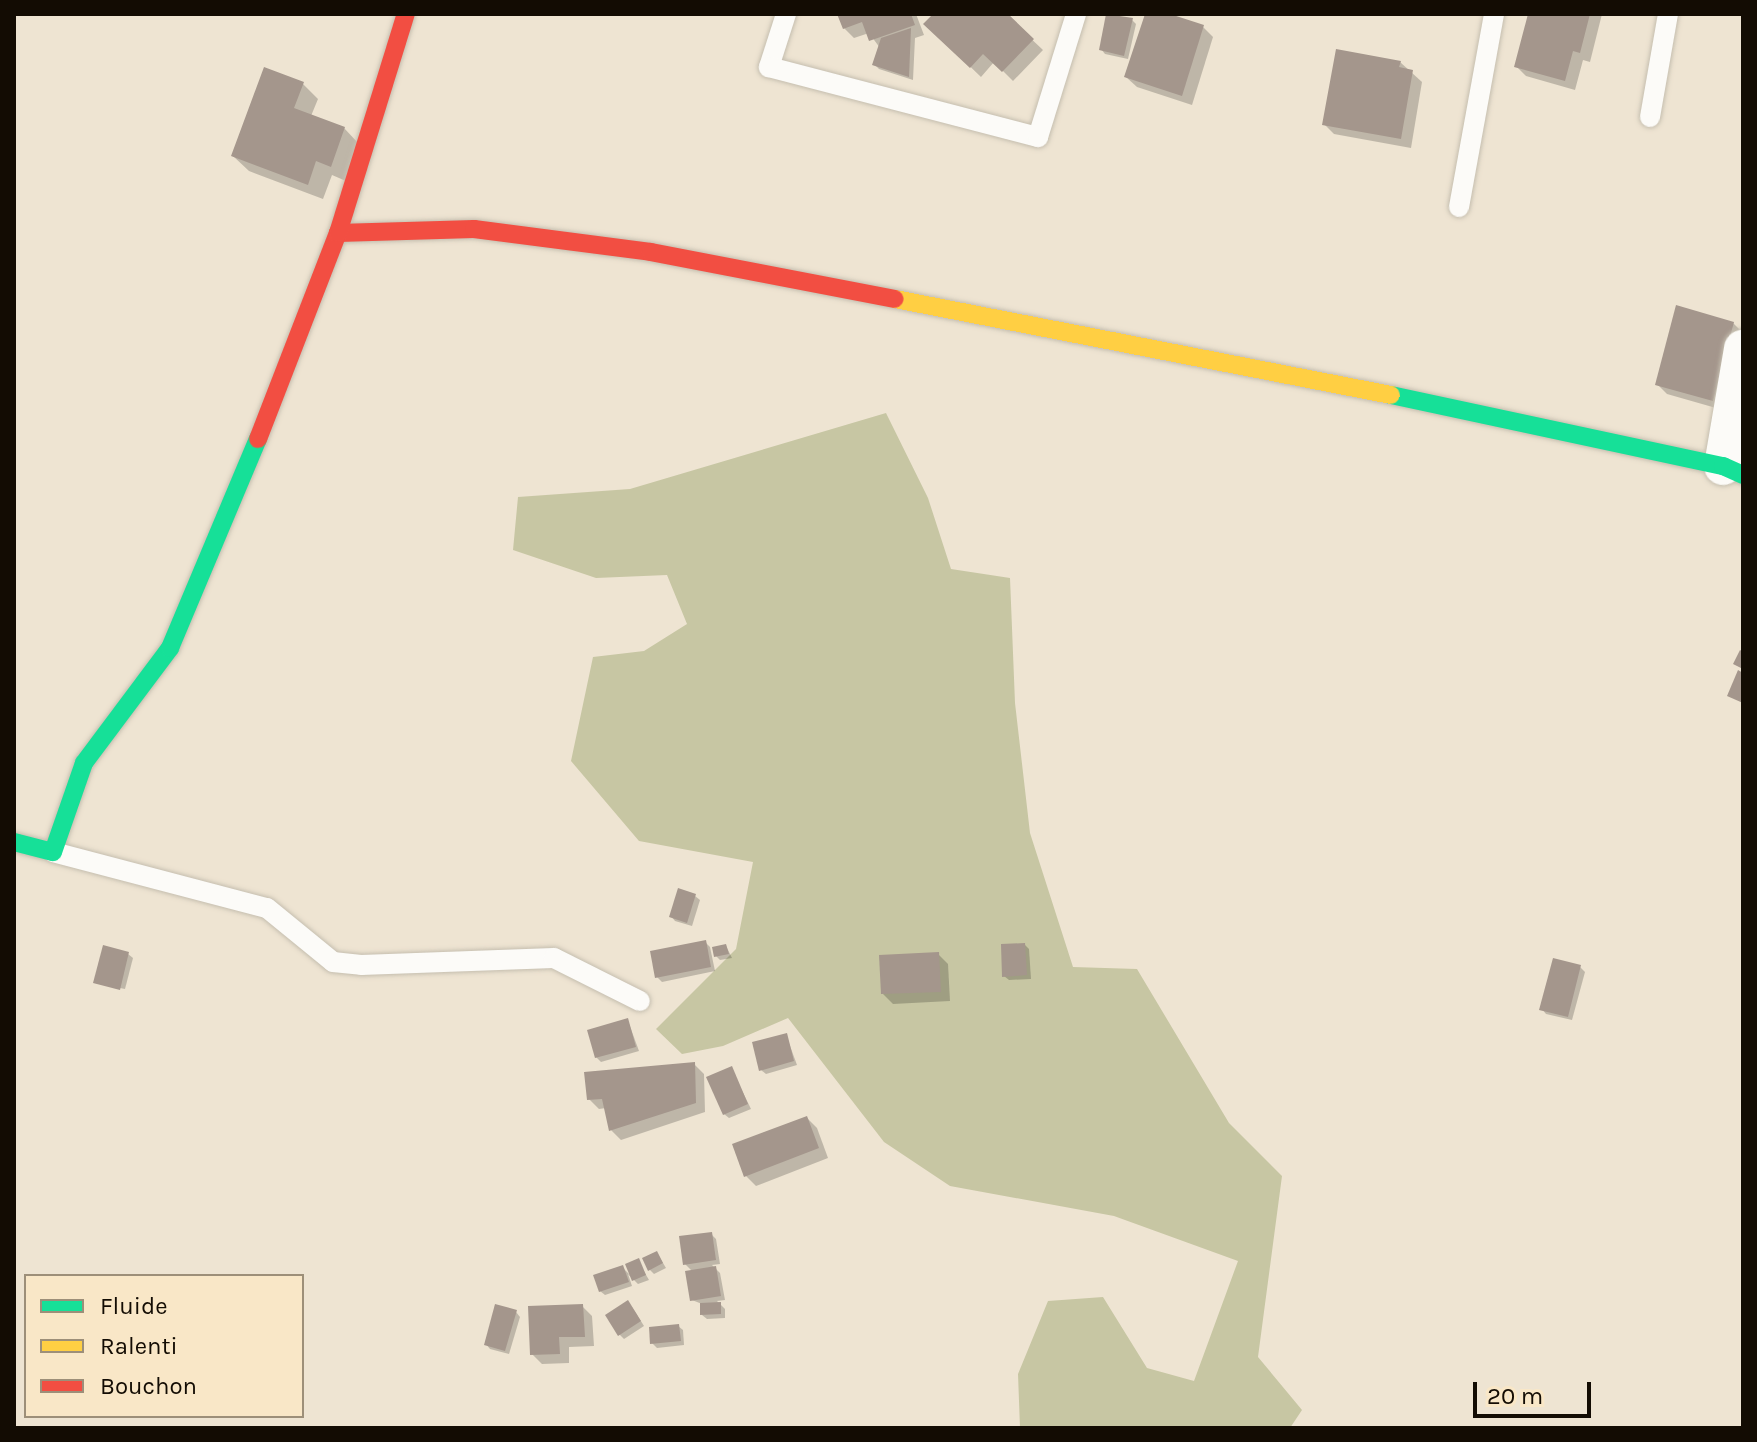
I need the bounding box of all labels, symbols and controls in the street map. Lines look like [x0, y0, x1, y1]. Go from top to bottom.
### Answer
legend [24, 1274, 304, 1418]
text: Fluide [100, 1292, 168, 1320]
text: Ralenti [100, 1332, 178, 1360]
scale bar [1477, 1366, 1595, 1416]
text: Bouchon [100, 1372, 197, 1400]
text: 20 m [1487, 1382, 1543, 1410]

